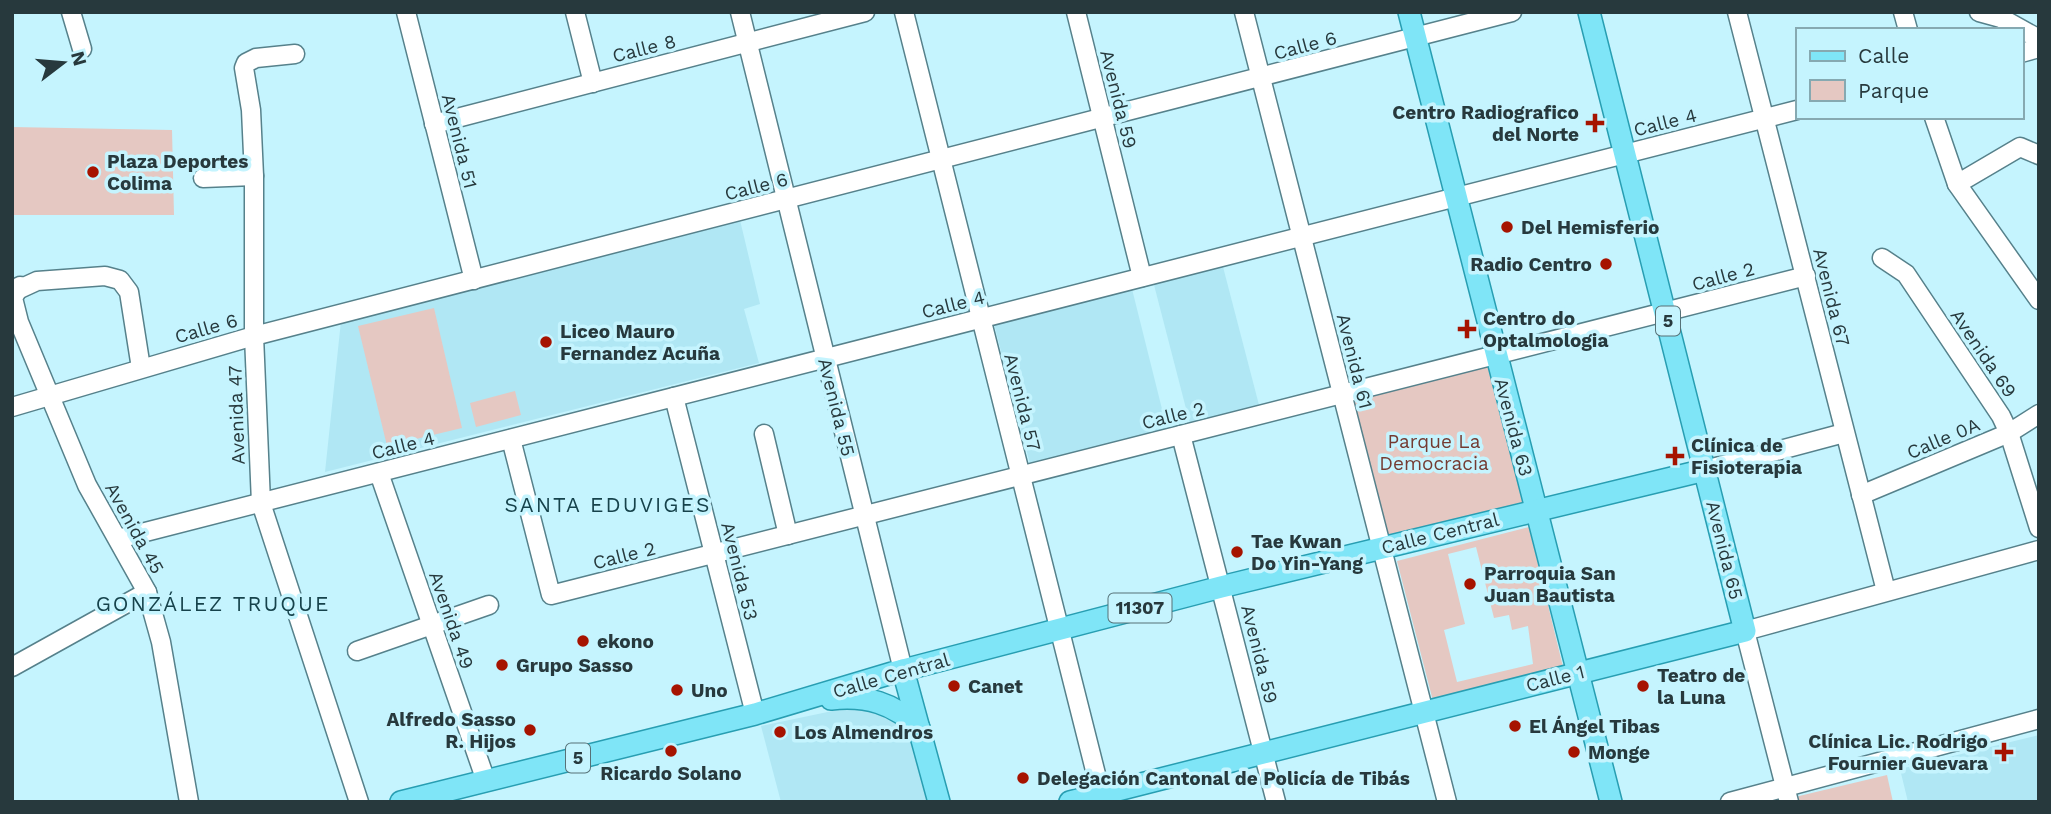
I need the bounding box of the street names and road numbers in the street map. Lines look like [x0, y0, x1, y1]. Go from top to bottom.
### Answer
street label: Calle 6 [1271, 26, 1339, 65]
street label: Calle 8 [610, 30, 678, 67]
street label: Avenida 59 [1095, 47, 1142, 151]
street label: Avenida 51 [437, 91, 482, 191]
street label: Calle 4 [1631, 104, 1699, 141]
street label: Calle 6 [722, 168, 790, 205]
street label: Avenida 67 [1808, 246, 1855, 349]
street label: Calle 2 [1689, 257, 1757, 296]
street label: Calle 4 [919, 286, 987, 323]
street label: Avenida 69 [1946, 305, 2022, 402]
road number: 5 [1656, 306, 1680, 335]
street label: Calle 6 [172, 309, 240, 348]
street label: Avenida 61 [1332, 311, 1377, 411]
street label: Avenida 57 [999, 351, 1046, 453]
street label: Avenida 55 [813, 356, 860, 459]
street label: Avenida 47 [223, 365, 250, 465]
street label: Avenida 63 [1489, 375, 1538, 479]
street label: Calle 2 [1139, 397, 1207, 434]
street label: Calle 0A [1903, 413, 1984, 464]
street label: Calle 4 [369, 427, 437, 464]
street label: Avenida 45 [100, 479, 169, 578]
street label: Avenida 65 [1701, 498, 1748, 602]
street label: Calle Central [1379, 508, 1502, 559]
street label: Avenida 53 [716, 520, 763, 623]
street label: Calle 2 [590, 537, 658, 574]
street label: Avenida 49 [424, 568, 479, 672]
road number: 11307 [1108, 594, 1172, 622]
street label: Avenida 59 [1236, 602, 1283, 706]
street label: Calle Central [830, 648, 952, 703]
street label: Calle 1 [1523, 660, 1587, 697]
road number: 5 [566, 744, 590, 772]

